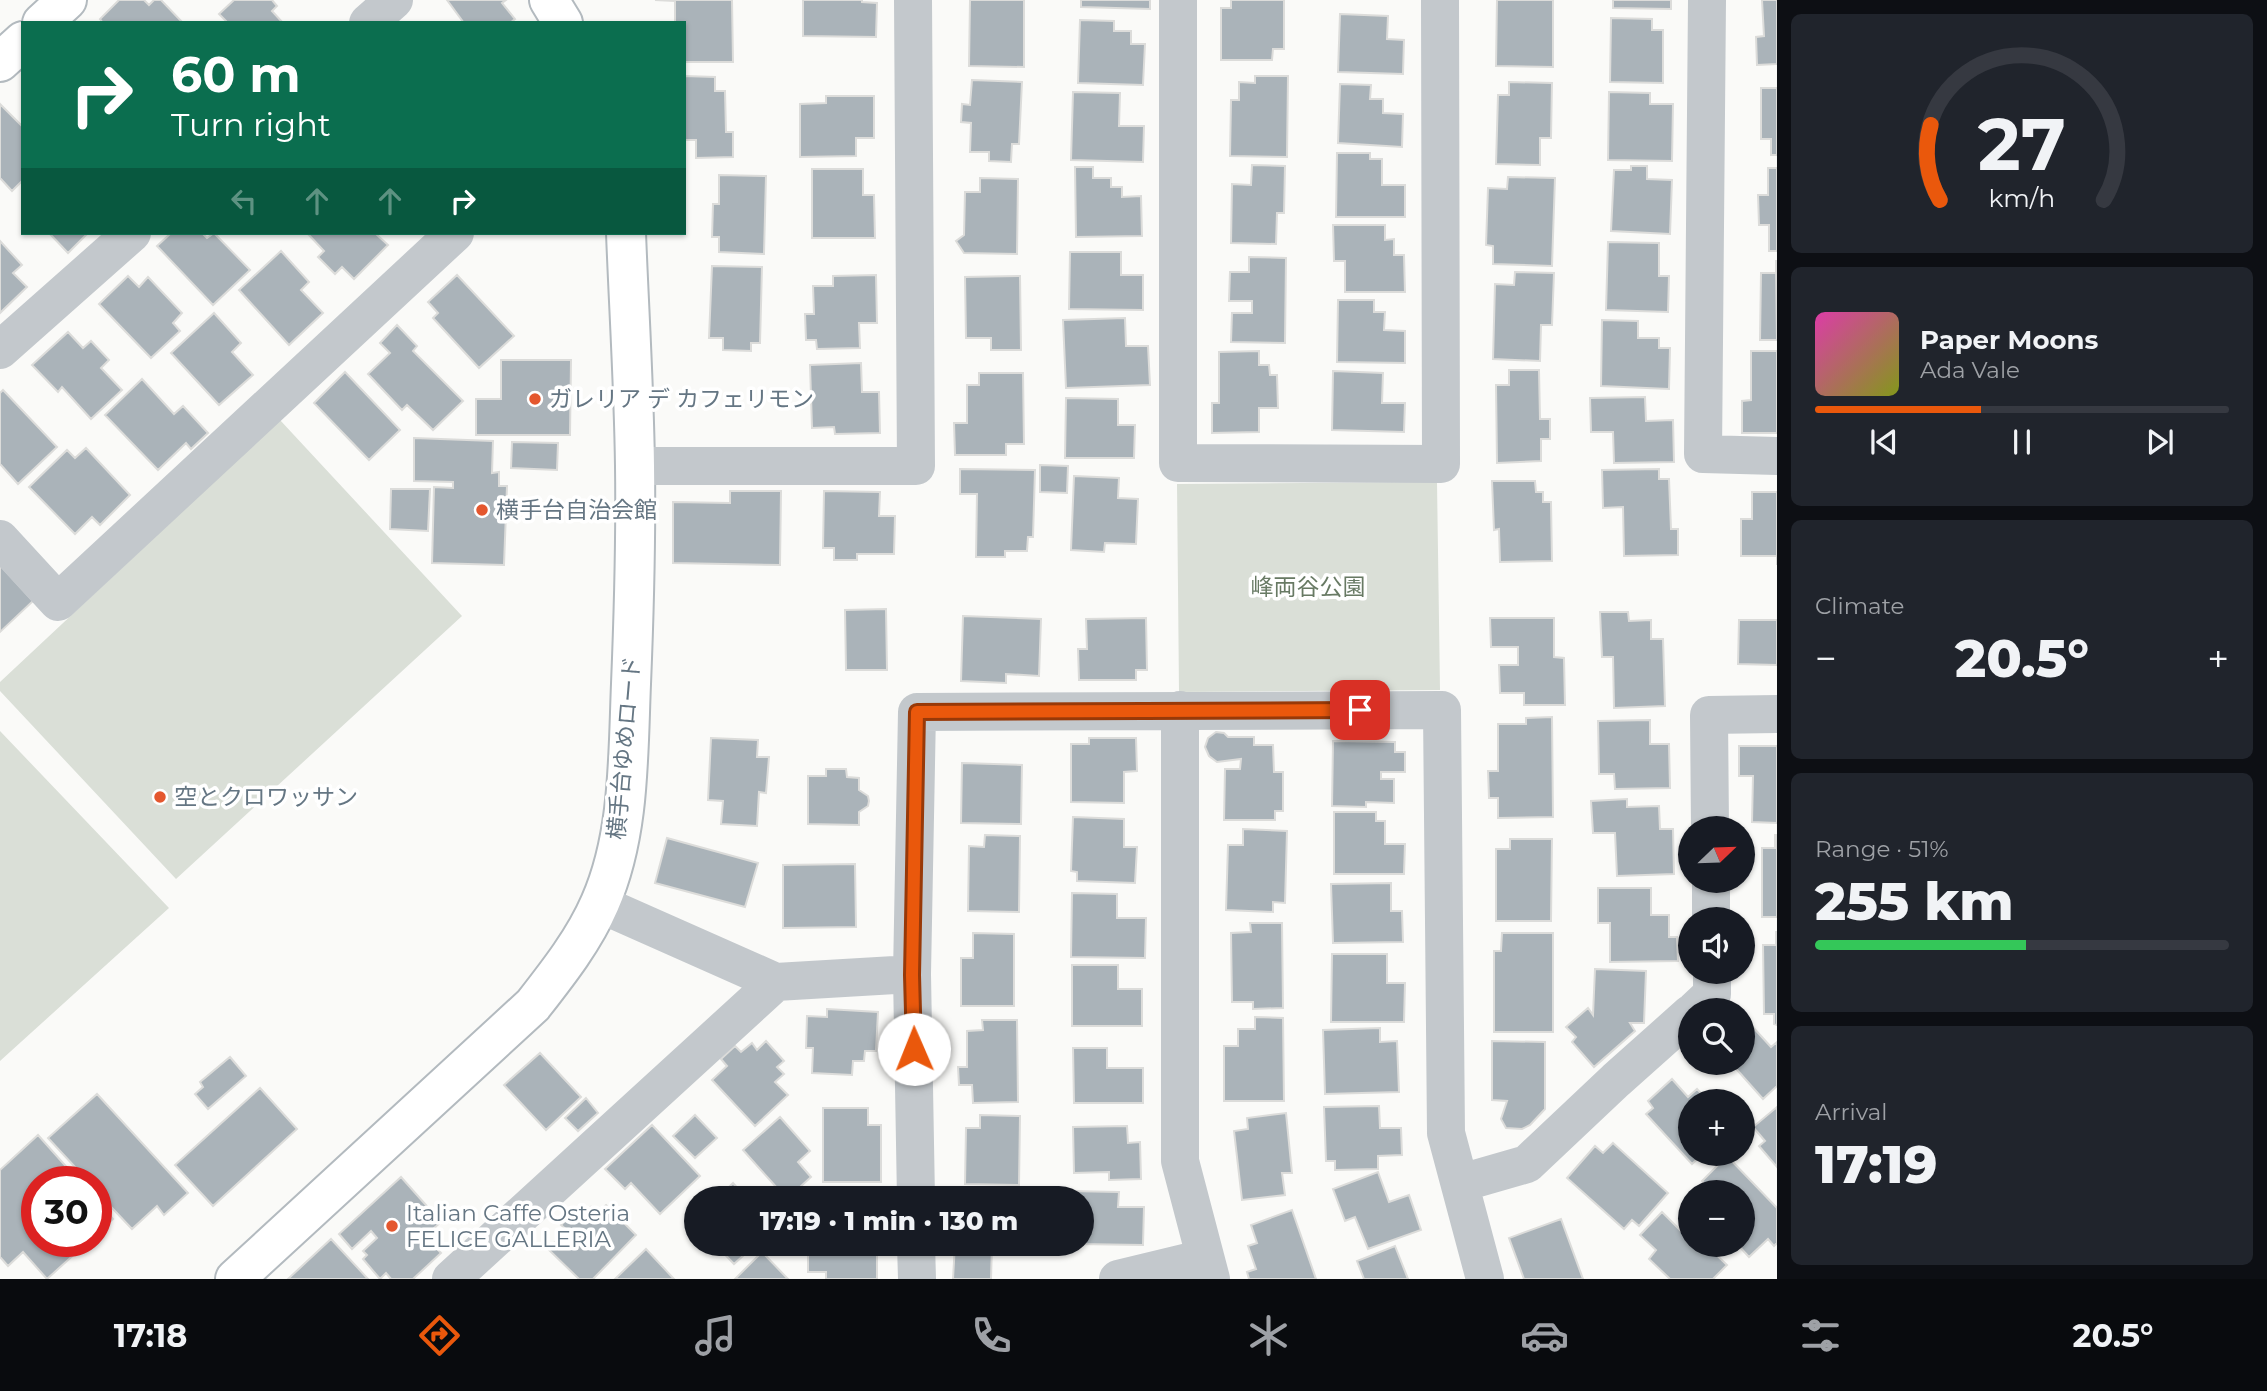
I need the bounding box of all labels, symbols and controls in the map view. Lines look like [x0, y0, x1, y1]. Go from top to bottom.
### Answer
text: 60 m [171, 45, 301, 104]
icon: right [56, 49, 147, 140]
text: 27 [1978, 100, 2066, 188]
text: Turn right [171, 105, 331, 144]
icon: left [225, 182, 263, 220]
icon: ahead [298, 182, 336, 220]
icon: ahead [371, 182, 409, 220]
icon: right [444, 182, 482, 220]
text: km/h [1989, 182, 2055, 212]
text: Paper Moons [1920, 324, 2098, 356]
text: Ada Vale [1920, 356, 2020, 384]
place label: ガレリア デ カフェリモン [549, 385, 814, 413]
marker: ガレリア デ カフェリモン [527, 391, 543, 407]
icon: previous [1865, 423, 1903, 461]
icon: pause [2003, 423, 2041, 461]
icon: next [2141, 423, 2179, 461]
place label: 横手台自治会館 [496, 496, 657, 524]
marker: 横手台自治会館 [474, 502, 490, 518]
park label: 峰両谷公園 [1251, 573, 1366, 601]
text: Climate [1815, 592, 1904, 620]
text: 20.5° [1955, 627, 2089, 690]
text: − [1815, 635, 1837, 682]
text: + [2207, 635, 2229, 682]
street label: 横手台ゆめロード [602, 655, 646, 841]
pin [1330, 680, 1390, 740]
icon: arrive [1341, 691, 1379, 729]
place label: 空とクロワッサン [174, 783, 358, 811]
marker: 空とクロワッサン [152, 789, 168, 805]
north arrow [1678, 816, 1755, 892]
map controls [1678, 816, 1755, 1257]
text: Range · 51% [1815, 835, 1949, 863]
text: 255 km [1815, 870, 2014, 933]
button: sound [1678, 907, 1755, 984]
button: search [1678, 998, 1755, 1075]
position arrow [877, 1012, 951, 1086]
button: + [1678, 1089, 1755, 1166]
text: Arrival [1815, 1098, 1888, 1126]
text: 17:19 [1815, 1133, 1937, 1196]
speed limit sign: 30 [21, 1166, 112, 1257]
button: − [1678, 1180, 1755, 1257]
place label: Italian Caffe Osteria FELICE GALLERIA [406, 1199, 630, 1253]
text: 17:19 · 1 min · 130 m [760, 1205, 1018, 1237]
marker: Italian Caffe Osteria FELICE GALLERIA [384, 1218, 400, 1234]
icon: directions [415, 1311, 464, 1360]
icon: music [691, 1311, 740, 1360]
icon: phone [967, 1311, 1016, 1360]
icon: climate [1244, 1311, 1293, 1360]
icon: car [1520, 1311, 1569, 1360]
icon: filters [1796, 1311, 1845, 1360]
text: 17:18 [114, 1316, 187, 1355]
text: 20.5° [2073, 1316, 2153, 1355]

